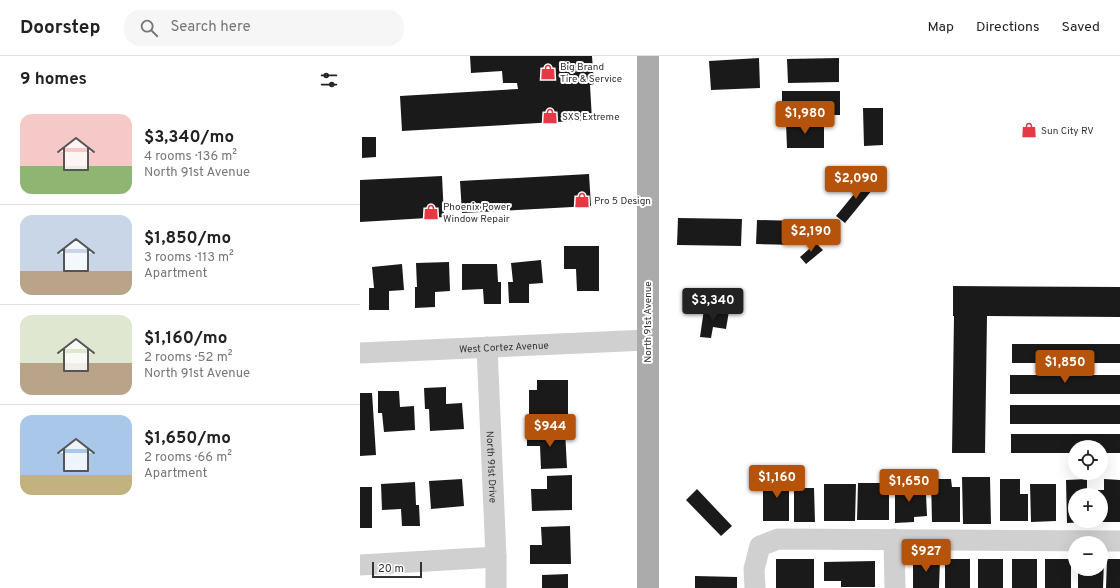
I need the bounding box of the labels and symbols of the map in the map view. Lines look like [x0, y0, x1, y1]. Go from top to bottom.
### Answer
place label: Big Brand Tire & Service [560, 61, 622, 86]
shop icon: Big Brand Tire & Service [539, 63, 557, 81]
pin: $1,980 [772, 101, 838, 135]
shop icon: SXS Extreme [541, 107, 559, 125]
place label: SXS Extreme [562, 111, 620, 124]
shop icon: Sun City RV [1020, 121, 1038, 139]
place label: Sun City RV [1041, 125, 1094, 138]
pin: $2,090 [823, 166, 889, 200]
shop icon: Pro 5 Design [573, 191, 591, 209]
place label: Pro 5 Design [594, 195, 651, 208]
place label: Phoenix Power Window Repair [443, 201, 510, 226]
shop icon: Phoenix Power Window Repair [422, 203, 440, 221]
pin: $2,190 [778, 219, 844, 253]
street label: North 91st Avenue [642, 281, 655, 363]
pin: $3,340 [680, 288, 746, 322]
street label: West Cortez Avenue [459, 339, 549, 357]
pin: $1,850 [1032, 350, 1098, 384]
pin: $944 [526, 414, 574, 448]
street label: North 91st Drive [483, 431, 499, 503]
pin: $1,160 [744, 465, 810, 499]
pin: $1,650 [876, 469, 942, 503]
pin: $927 [902, 539, 950, 573]
scale bar [372, 560, 422, 579]

